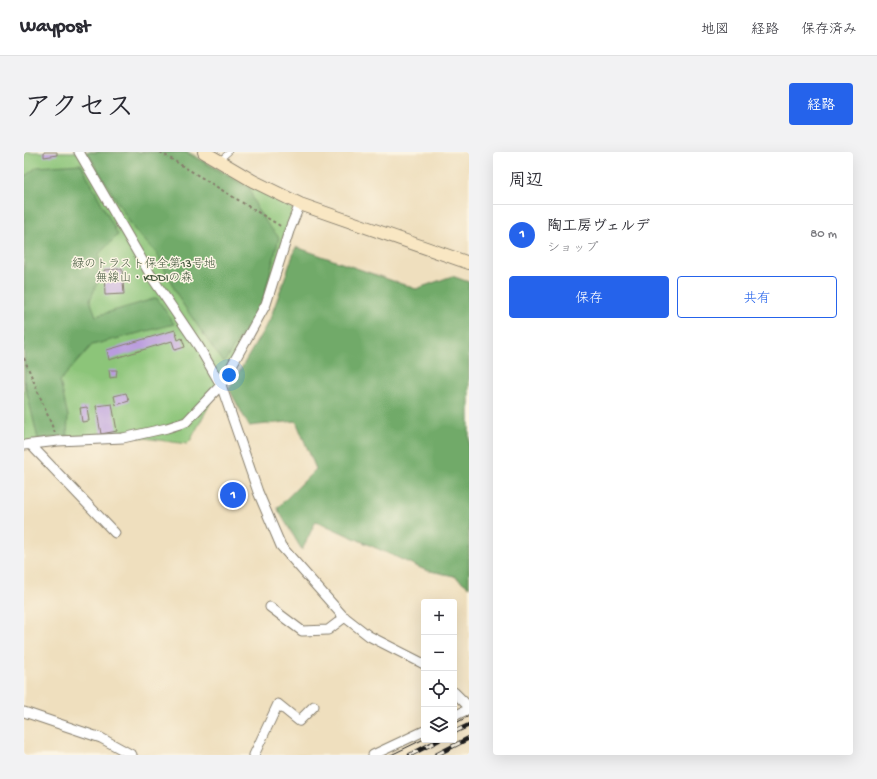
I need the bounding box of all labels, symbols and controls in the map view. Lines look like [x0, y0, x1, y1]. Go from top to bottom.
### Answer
text: Waypost [20, 16, 90, 39]
text: 地図 [701, 22, 729, 39]
text: 経路 [751, 22, 779, 39]
text: 保存済み [801, 22, 857, 39]
button: 経路 [789, 83, 853, 125]
text: アクセス [24, 93, 134, 126]
text: 周辺 [509, 172, 543, 192]
text: 陶工房ヴェルデ [547, 218, 650, 236]
text: 1 [519, 227, 525, 242]
text: 80 m [810, 227, 837, 242]
text: ショップ [547, 241, 598, 256]
park label: 緑のトラスト保全第13号地 無線山・KDDIの森 [72, 257, 216, 286]
button: 保存 [509, 276, 669, 318]
button: 共有 [677, 276, 837, 318]
your location [219, 365, 239, 385]
pin: 1 [220, 480, 246, 510]
map controls [421, 599, 457, 743]
button: + [421, 599, 457, 635]
button: − [421, 635, 457, 671]
button: locate [421, 671, 457, 707]
button: layers [421, 707, 457, 743]

